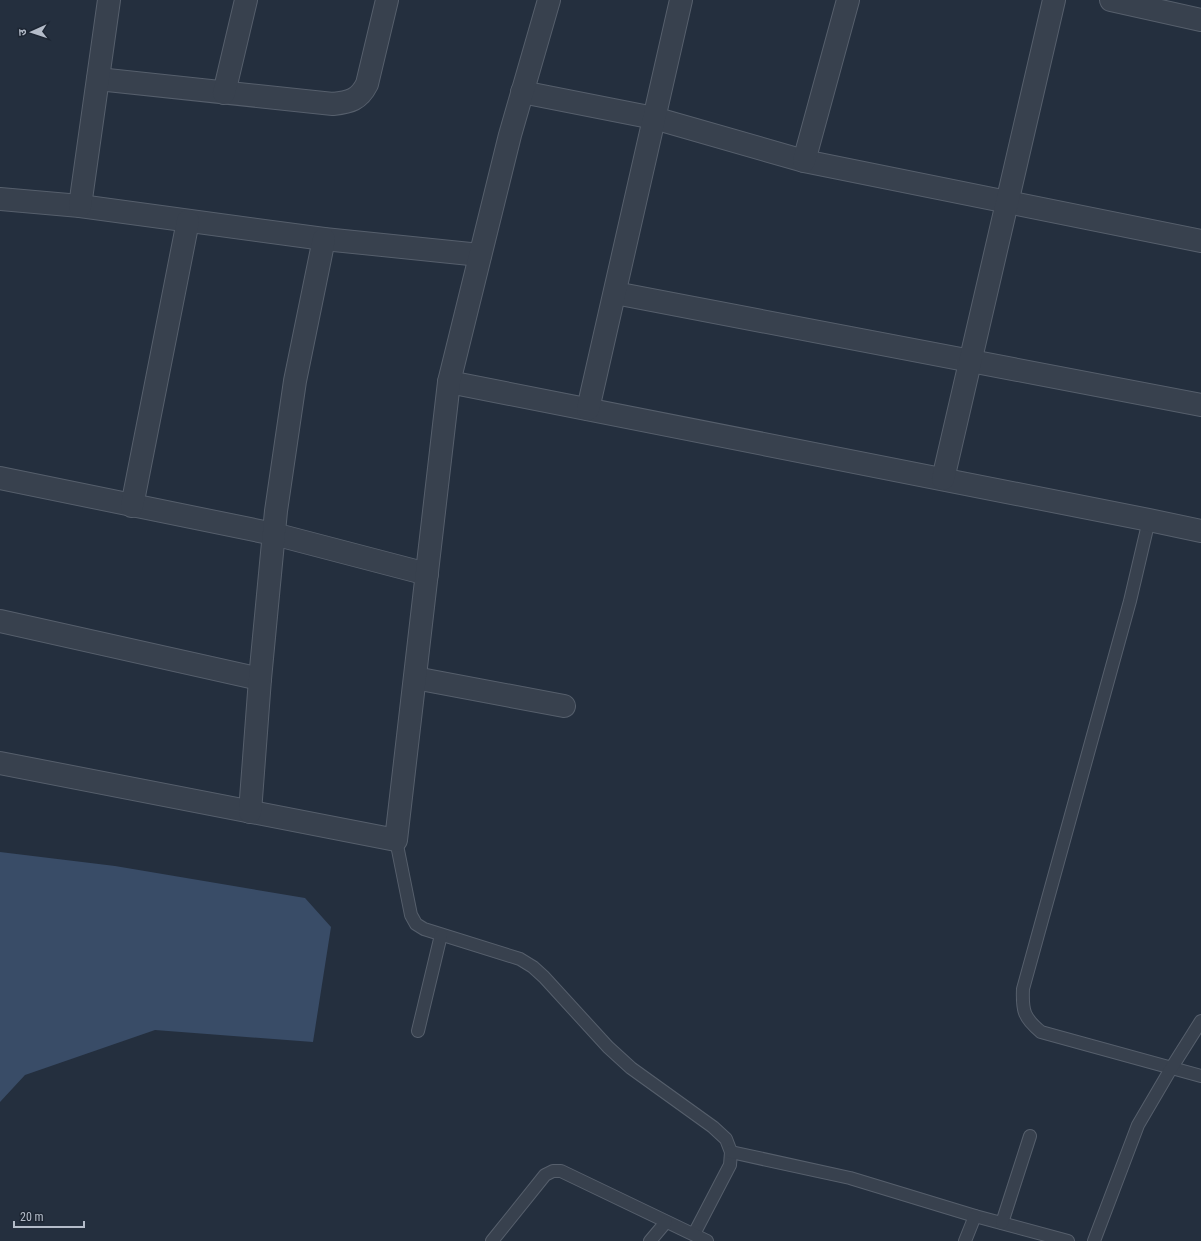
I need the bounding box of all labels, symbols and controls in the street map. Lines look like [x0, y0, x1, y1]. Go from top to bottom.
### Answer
north arrow [12, 12, 52, 52]
text: उ [16, 28, 29, 36]
scale bar [14, 1203, 84, 1229]
text: 20 m [20, 1210, 44, 1224]

